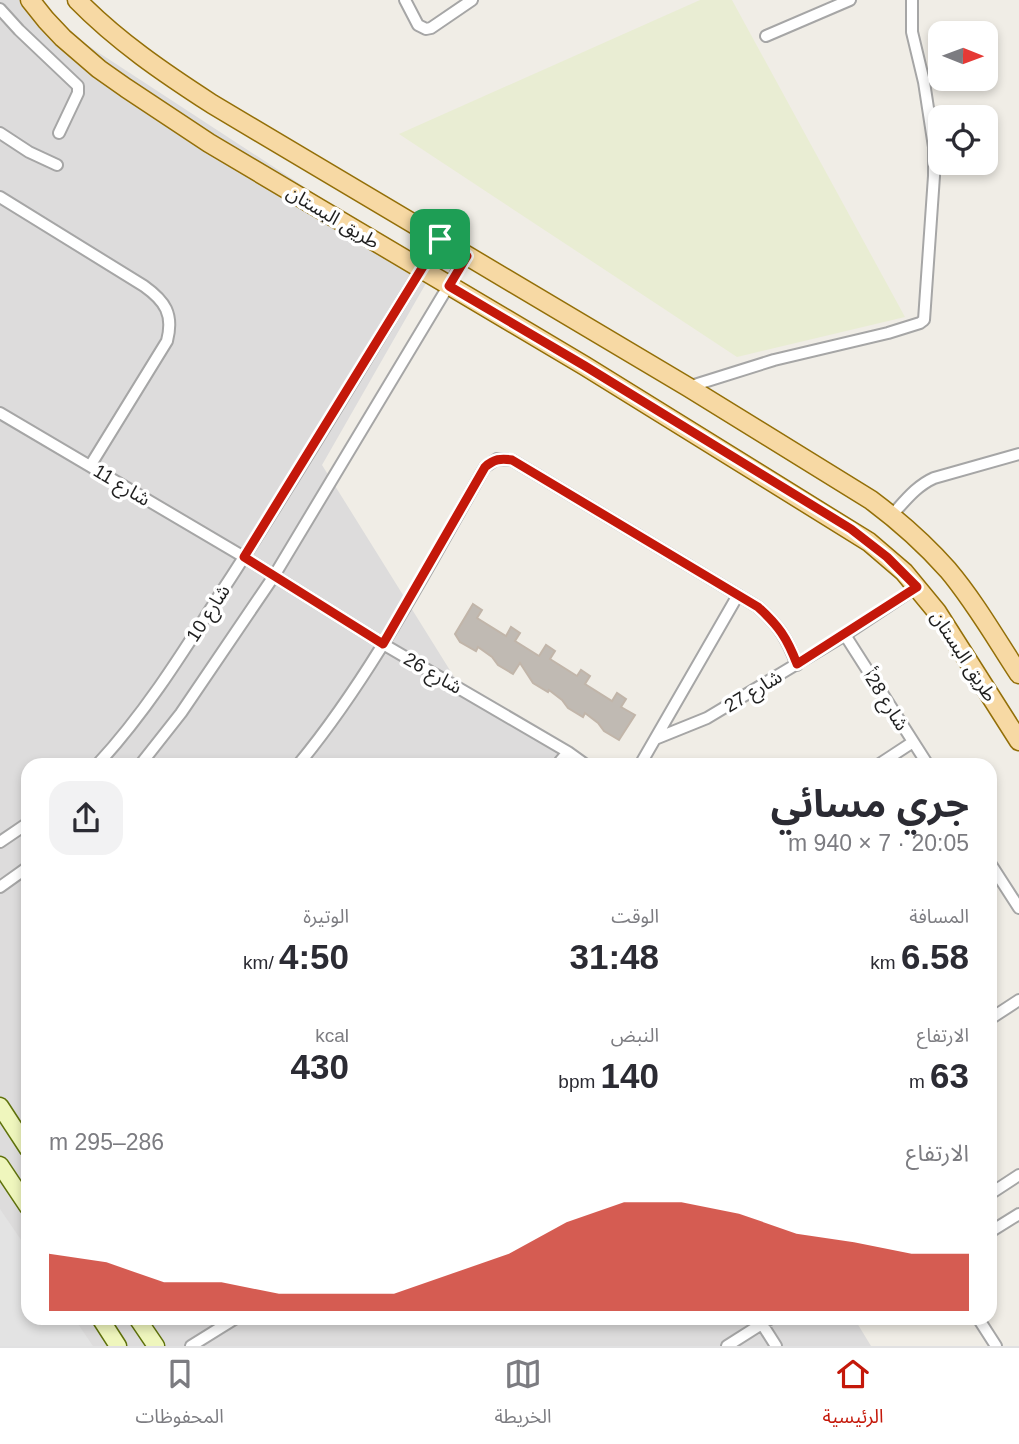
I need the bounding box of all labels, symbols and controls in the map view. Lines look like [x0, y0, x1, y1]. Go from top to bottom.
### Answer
north arrow [928, 21, 998, 91]
map controls [928, 21, 998, 175]
button: locate [928, 105, 998, 175]
street label: طريق البستان [283, 181, 383, 254]
pin [410, 209, 470, 269]
icon: arrive [421, 220, 459, 258]
street label: شارع 11 [88, 460, 154, 513]
street label: شارع 10 [182, 581, 237, 647]
street label: طريق البستان [926, 607, 1001, 706]
street label: شارع 26 [399, 648, 466, 701]
street label: شارع 28أ [856, 665, 913, 736]
street label: شارع 27 [720, 666, 787, 719]
button: share [49, 781, 123, 855]
text: جري مسائي [771, 783, 969, 825]
text: 20:05 · 7 × 940 m [788, 830, 969, 856]
text: الوتيرة [303, 906, 349, 927]
text: الوقت [611, 906, 659, 927]
text: المسافة [909, 906, 969, 927]
text: 4:50 [279, 937, 349, 976]
text: 31:48 [569, 937, 659, 976]
text: 6.58 [901, 937, 969, 976]
text: /km [243, 952, 279, 973]
text: km [870, 952, 901, 973]
text: kcal [315, 1025, 349, 1046]
text: النبض [611, 1025, 659, 1046]
text: الارتفاع [917, 1025, 969, 1046]
text: 430 [291, 1047, 349, 1086]
text: 140 [601, 1056, 659, 1095]
text: 63 [930, 1056, 969, 1095]
text: bpm [558, 1071, 601, 1092]
text: m [909, 1071, 930, 1092]
text: 286–295 m [49, 1129, 164, 1155]
text: الارتفاع [906, 1140, 969, 1166]
tab: المحفوظات [135, 1355, 224, 1437]
tab: الخريطة [495, 1355, 552, 1437]
tab: الرئيسية [822, 1355, 884, 1437]

